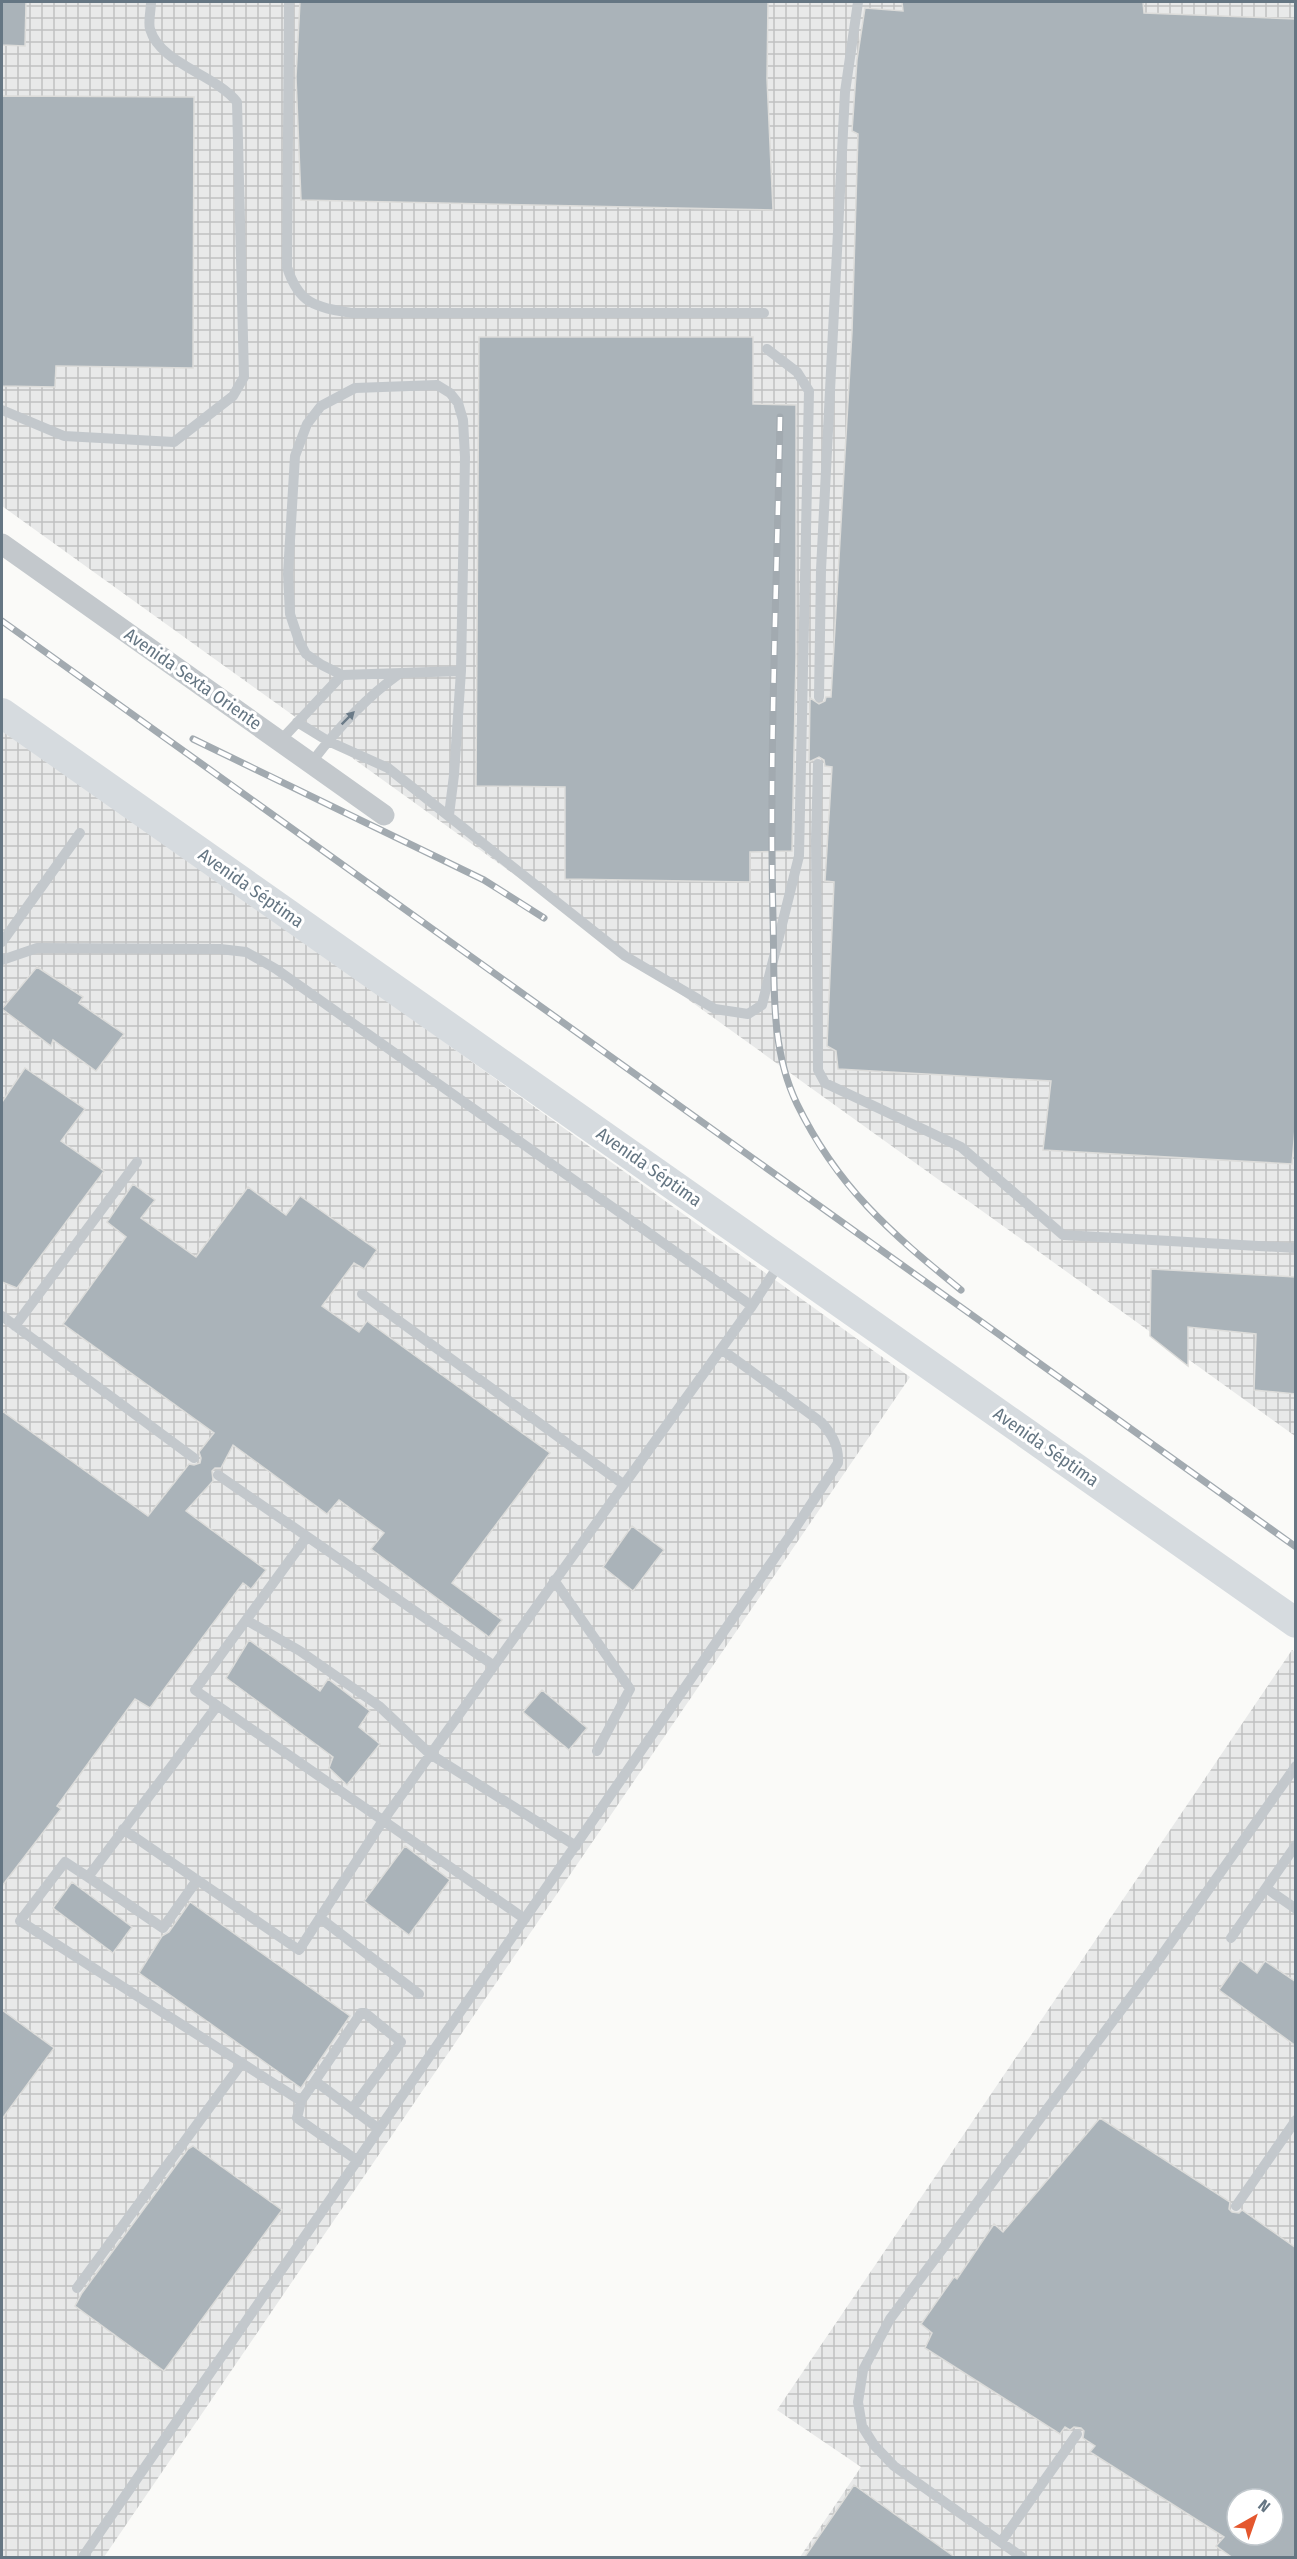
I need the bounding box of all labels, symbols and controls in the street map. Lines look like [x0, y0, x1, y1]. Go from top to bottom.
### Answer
street label: Avenida Sexta Oriente [120, 623, 266, 735]
one-way arrow [341, 711, 355, 725]
street label: Avenida Séptima [194, 844, 308, 933]
street label: Avenida Séptima [592, 1123, 706, 1212]
street label: Avenida Séptima [989, 1403, 1103, 1492]
north arrow [1225, 2487, 1285, 2547]
text: N [1255, 2496, 1274, 2516]

